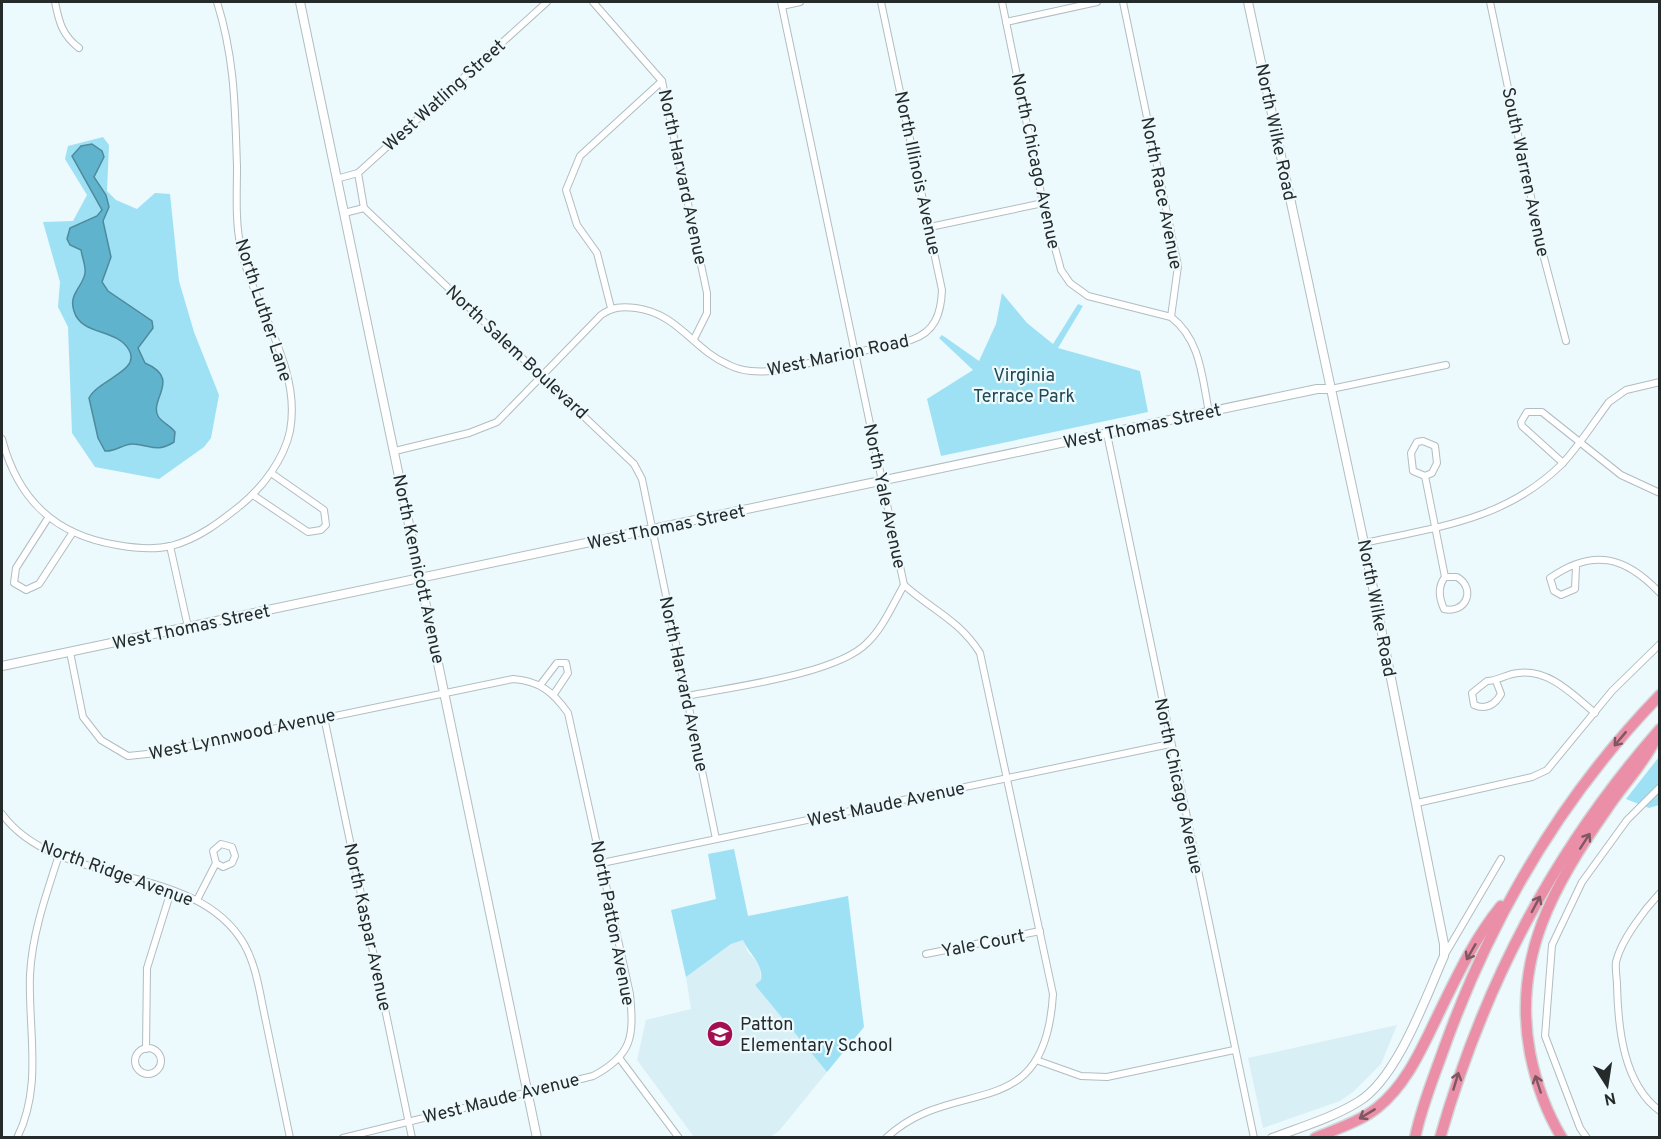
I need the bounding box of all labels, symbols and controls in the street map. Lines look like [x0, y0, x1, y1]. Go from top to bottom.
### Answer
street label: West Watling Street [379, 35, 511, 157]
street label: North Wilke Road [1249, 62, 1300, 203]
street label: North Chicago Avenue [1005, 71, 1064, 251]
street label: South Warren Avenue [1495, 86, 1554, 259]
street label: North Harvard Avenue [652, 88, 711, 267]
street label: North Illinois Avenue [888, 89, 945, 257]
street label: North Race Avenue [1134, 115, 1187, 271]
street label: North Luther Lane [229, 236, 297, 385]
street label: North Salem Boulevard [440, 281, 592, 425]
street label: West Marion Road [765, 330, 911, 383]
park label: Virginia Terrace Park [973, 365, 1075, 409]
street label: West Thomas Street [1061, 400, 1223, 455]
street label: North Yale Avenue [857, 422, 910, 571]
street label: North Kennicott Avenue [386, 472, 449, 666]
street label: West Thomas Street [585, 501, 747, 556]
street label: North Wilke Road [1351, 538, 1400, 679]
street label: North Harvard Avenue [653, 595, 712, 774]
street label: West Thomas Street [110, 601, 272, 656]
street label: North Chicago Avenue [1148, 696, 1207, 876]
street label: West Lynnwood Avenue [147, 704, 338, 766]
one-way arrow [1614, 731, 1627, 747]
street label: West Maude Avenue [805, 778, 967, 833]
one-way arrow [1580, 833, 1592, 850]
street label: North Ridge Avenue [37, 836, 196, 913]
street label: North Patton Avenue [584, 839, 639, 1008]
street label: North Kaspar Avenue [337, 841, 396, 1013]
one-way arrow [1530, 896, 1542, 913]
street label: Yale Court [940, 925, 1027, 964]
one-way arrow [1464, 943, 1476, 960]
place label: Patton Elementary School [740, 1014, 893, 1058]
school or university icon: Patton Elementary School [705, 1019, 735, 1049]
north arrow [1577, 1055, 1637, 1115]
street label: West Maude Avenue [421, 1069, 582, 1130]
one-way arrow [1451, 1072, 1462, 1091]
one-way arrow [1532, 1075, 1543, 1094]
text: N [1602, 1087, 1617, 1109]
one-way arrow [1359, 1108, 1376, 1120]

